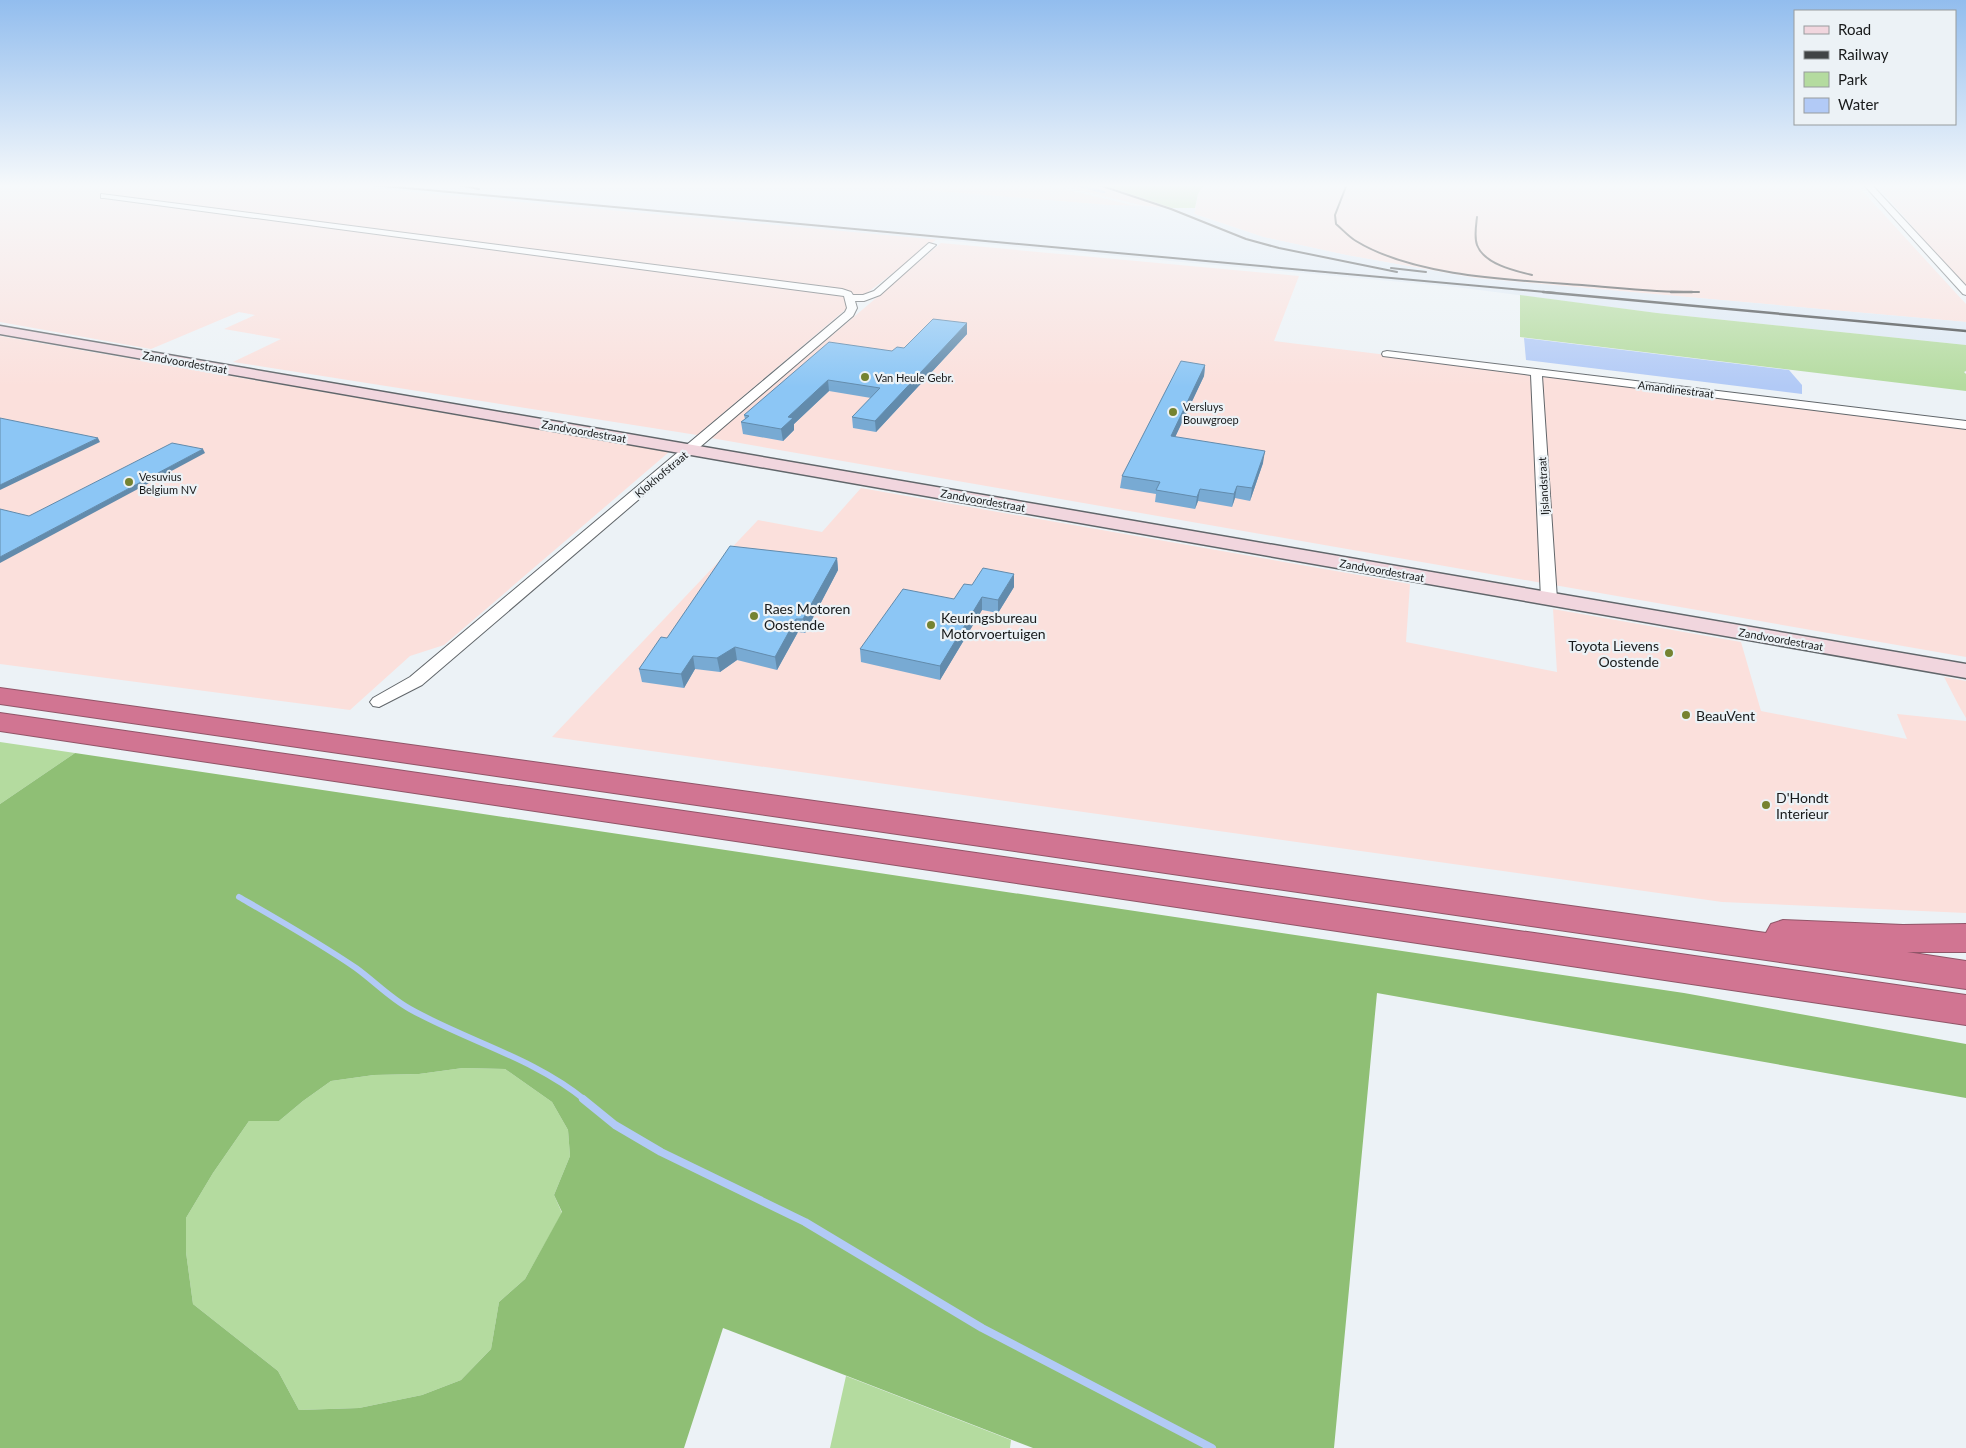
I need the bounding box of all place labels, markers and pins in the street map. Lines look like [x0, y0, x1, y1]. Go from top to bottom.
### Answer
marker: Van Heule Gebr. [859, 371, 871, 383]
place label: Van Heule Gebr. [875, 371, 954, 384]
place label: Versluys Bouwgroep [1183, 400, 1239, 426]
marker: Versluys Bouwgroep [1167, 406, 1179, 418]
place label: Vesuvius Belgium NV [139, 470, 197, 496]
marker: Vesuvius Belgium NV [123, 476, 135, 488]
place label: Raes Motoren Oostende [764, 600, 850, 633]
place label: Keuringsbureau Motorvoertuigen [941, 609, 1046, 642]
marker: Raes Motoren Oostende [748, 610, 760, 622]
marker: Keuringsbureau Motorvoertuigen [925, 619, 937, 631]
place label: Toyota Lievens Oostende [1568, 637, 1659, 670]
marker: Toyota Lievens Oostende [1663, 647, 1675, 659]
place label: BeauVent [1696, 707, 1755, 724]
marker: BeauVent [1680, 709, 1692, 721]
place label: D'Hondt Interieur [1776, 789, 1829, 822]
marker: D'Hondt Interieur [1760, 799, 1772, 811]

